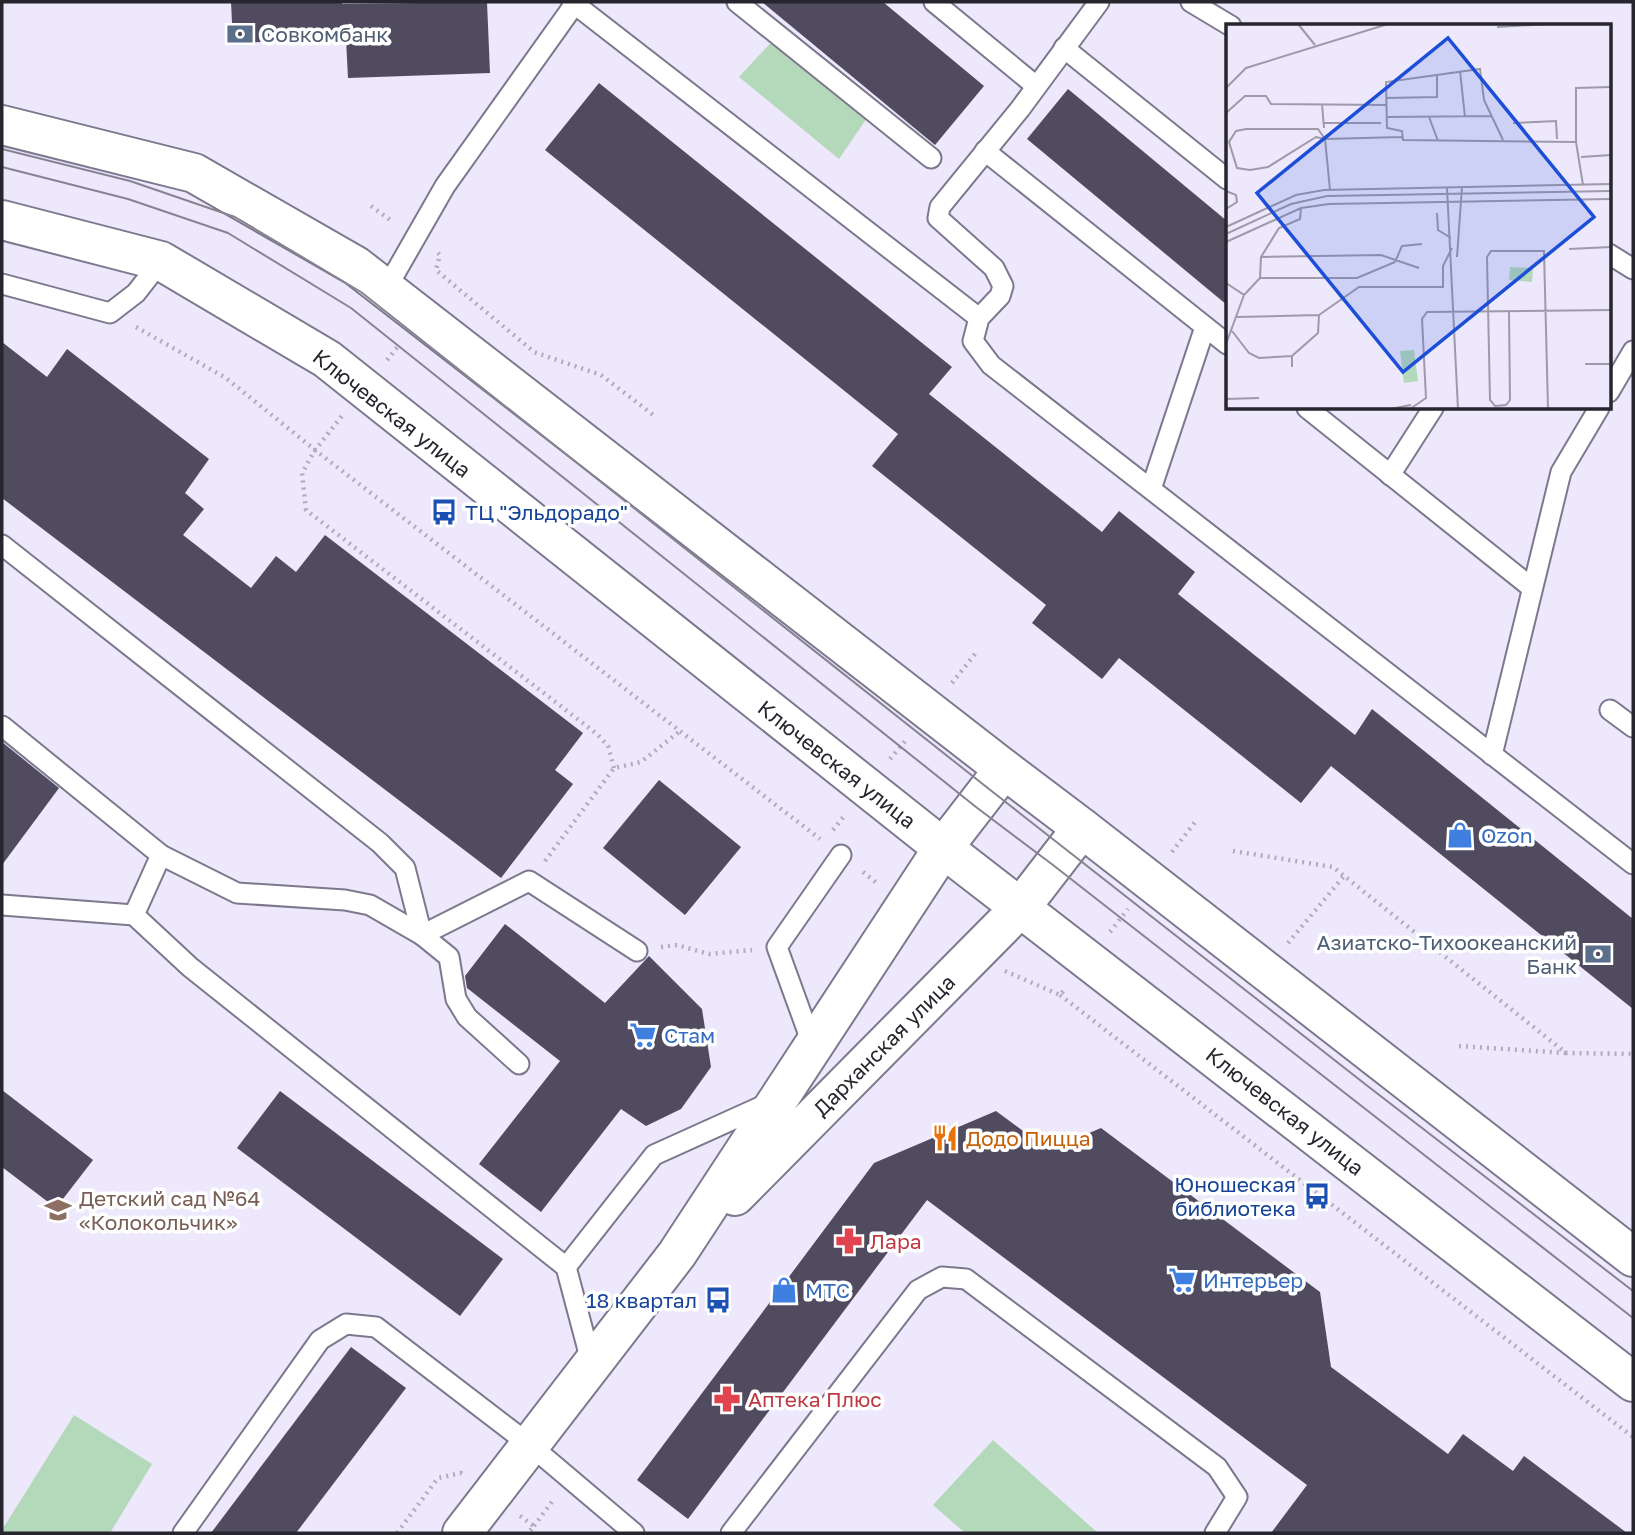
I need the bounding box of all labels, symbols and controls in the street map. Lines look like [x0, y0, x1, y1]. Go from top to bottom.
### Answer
bank icon: Совкомбанк [225, 19, 255, 49]
place label: Совкомбанк [261, 21, 388, 47]
inset map [1226, 24, 1610, 410]
street label: Ключевская улица [308, 343, 476, 483]
bus stop icon: ТЦ "Эльдорадо" [429, 497, 459, 527]
place label: ТЦ "Эльдорадо" [465, 499, 628, 525]
street label: Ключевская улица [753, 694, 921, 834]
shop icon: Ozon [1445, 820, 1475, 850]
place label: Ozon [1481, 822, 1533, 848]
place label: Азиатско-Тихоокеанский Банк [1317, 929, 1577, 979]
bank icon: Азиатско-Тихоокеанский Банк [1583, 939, 1613, 969]
street label: Дарханская улица [808, 969, 960, 1121]
supermarket icon: Стам [628, 1020, 658, 1050]
place label: Стам [664, 1022, 715, 1048]
street label: Ключевская улица [1201, 1041, 1369, 1181]
restaurant icon: Додо Пицца [930, 1123, 960, 1153]
place label: Додо Пицца [966, 1125, 1091, 1151]
place label: Юношеская библиотека [1174, 1171, 1296, 1221]
bus stop icon: Юношеская библиотека [1302, 1181, 1332, 1211]
place label: Детский сад №64 «Колокольчик» [79, 1185, 260, 1235]
school or university icon: Детский сад №64 «Колокольчик» [43, 1195, 73, 1225]
pharmacy icon: Лара [834, 1226, 864, 1256]
place label: Лара [870, 1228, 922, 1254]
supermarket icon: Интерьер [1167, 1265, 1197, 1295]
place label: Интерьер [1203, 1267, 1303, 1293]
shop icon: МТС [769, 1275, 799, 1305]
place label: МТС [805, 1277, 850, 1303]
bus stop icon: 18 квартал [703, 1285, 733, 1315]
place label: 18 квартал [586, 1287, 697, 1313]
pharmacy icon: Аптека Плюс [712, 1384, 742, 1414]
place label: Аптека Плюс [748, 1386, 882, 1412]

